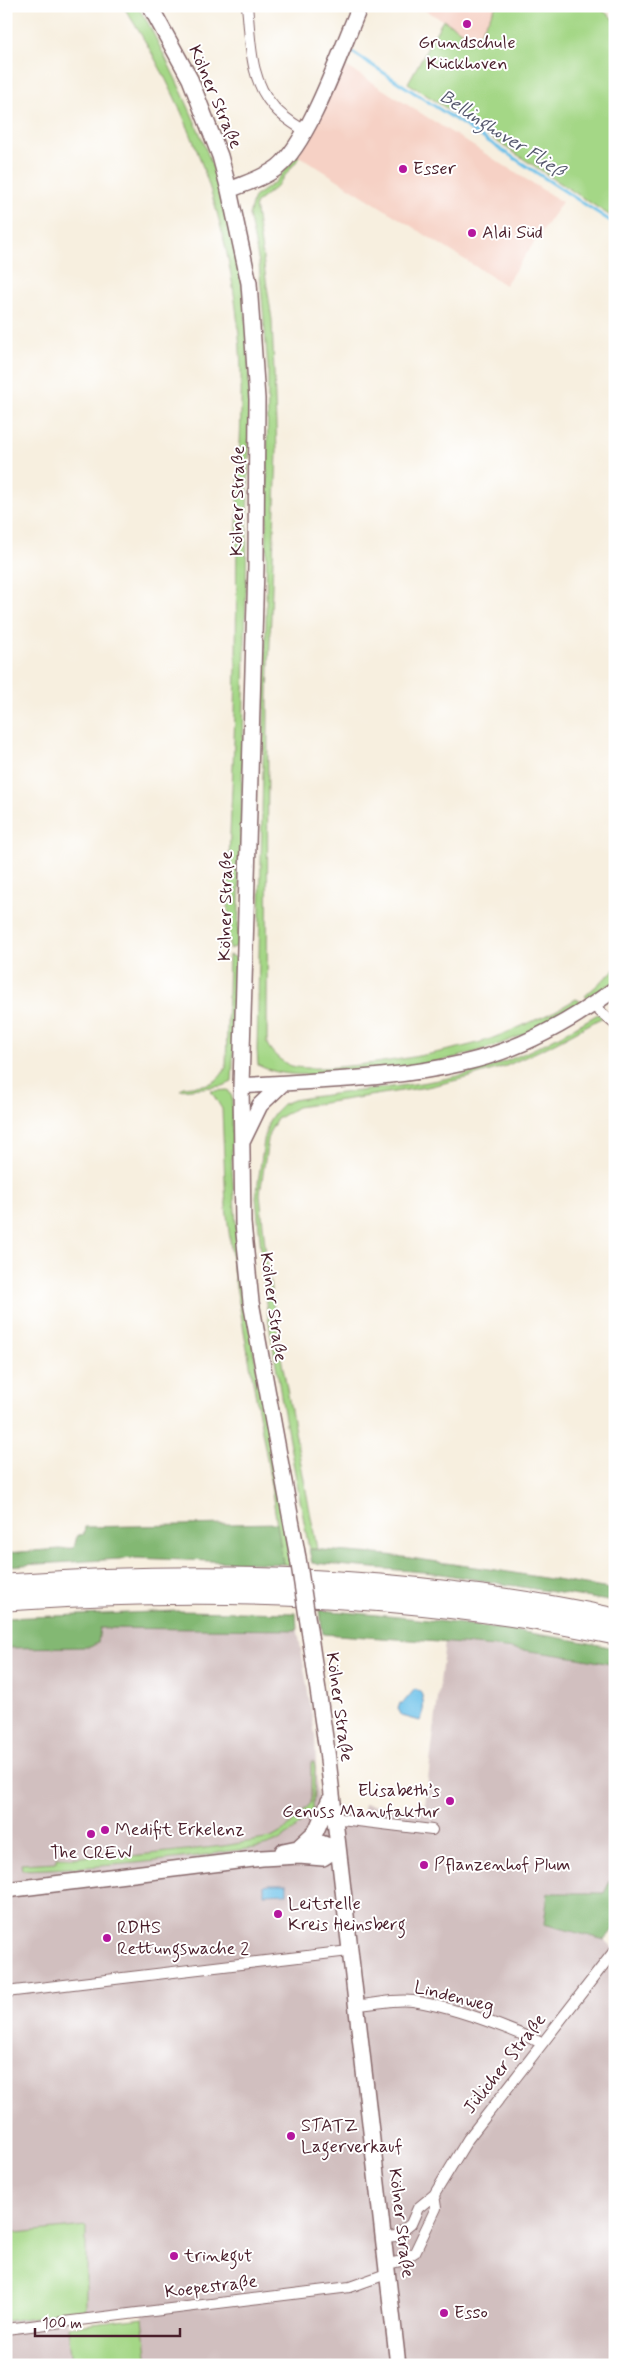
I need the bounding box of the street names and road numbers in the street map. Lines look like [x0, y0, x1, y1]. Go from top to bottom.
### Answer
street label: Kölner Straße [182, 42, 248, 153]
street label: Kölner Straße [225, 446, 251, 556]
street label: Kölner Straße [213, 851, 239, 961]
street label: Kölner Straße [253, 1251, 293, 1363]
street label: Kölner Straße [319, 1651, 359, 1763]
street label: Lindenweg [411, 1976, 496, 2019]
street label: Jülicher Straße [458, 2009, 552, 2119]
street label: Kölner Straße [382, 2167, 420, 2279]
street label: Koepestraße [163, 2269, 259, 2305]

